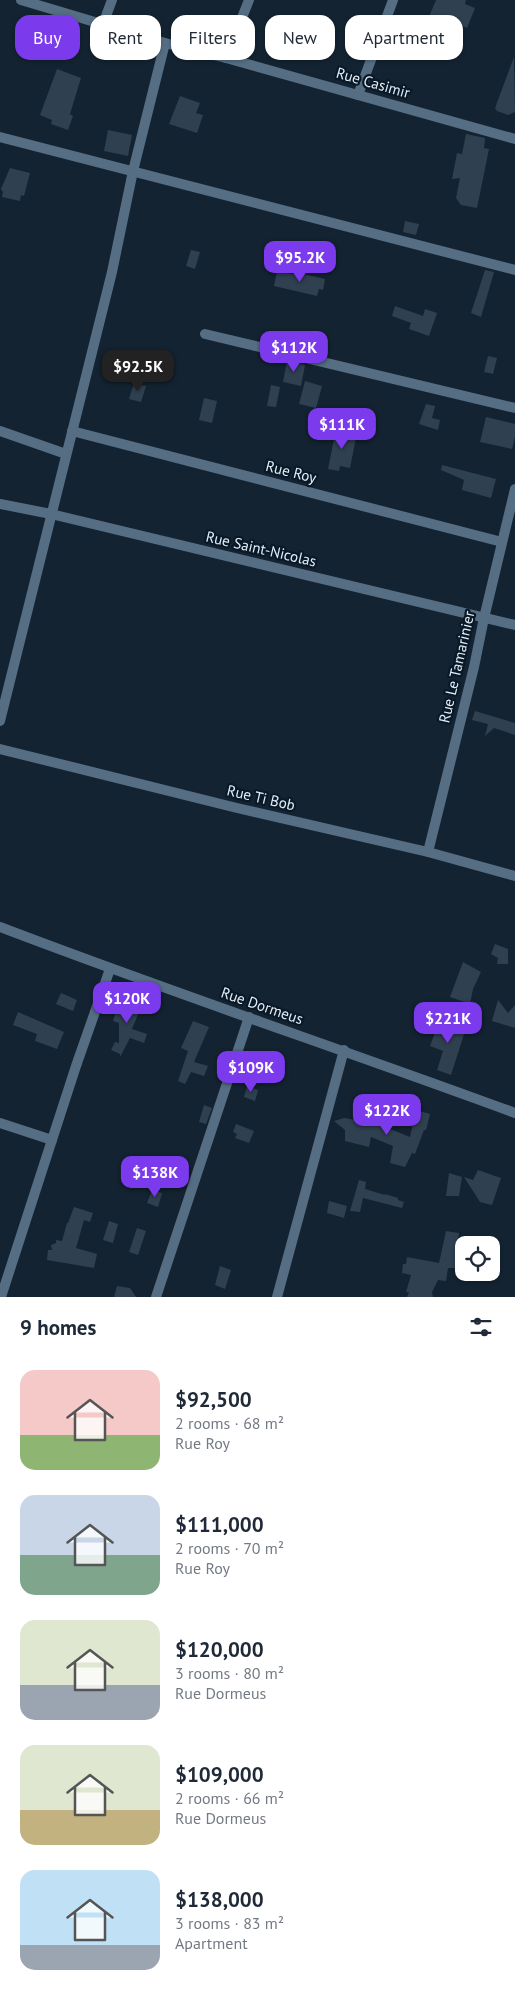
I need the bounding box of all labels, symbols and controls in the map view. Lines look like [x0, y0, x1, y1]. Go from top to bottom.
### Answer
chip: Buy [15, 15, 80, 60]
chip: Rent [90, 15, 161, 60]
chip: Filters [171, 15, 255, 60]
chip: New [265, 15, 335, 60]
chip: Apartment [345, 15, 463, 60]
street label: Rue Casimir [334, 63, 412, 102]
pin: $95.2K [259, 240, 341, 283]
text: $95.2K [275, 247, 325, 267]
pin: $112K [259, 330, 329, 373]
text: $112K [271, 337, 317, 357]
pin: $92.5K [97, 350, 179, 392]
text: $92.5K [113, 356, 163, 376]
pin: $111K [307, 408, 377, 450]
text: $111K [319, 414, 365, 434]
street label: Rue Roy [264, 456, 318, 487]
street label: Rue Saint-Nicolas [204, 527, 318, 570]
street label: Rue Le Tamarinier [434, 609, 479, 725]
street label: Rue Ti Bob [225, 780, 297, 815]
pin: $120K [92, 982, 162, 1024]
street label: Rue Dormeus [219, 983, 306, 1028]
text: $120K [104, 988, 150, 1008]
pin: $221K [413, 1002, 483, 1044]
text: $221K [425, 1008, 471, 1028]
pin: $109K [216, 1050, 286, 1093]
text: $109K [228, 1057, 274, 1077]
pin: $122K [352, 1094, 422, 1136]
text: $122K [364, 1100, 410, 1120]
pin: $138K [120, 1156, 190, 1198]
text: $138K [132, 1162, 178, 1182]
map controls [455, 1236, 500, 1281]
button: locate [455, 1236, 500, 1281]
icon: filters [467, 1313, 495, 1341]
text: 9 homes [20, 1314, 96, 1341]
text: $92,500 [175, 1386, 252, 1413]
icon: home [60, 1390, 120, 1450]
text: 2 rooms · 68 m² [175, 1413, 284, 1433]
text: Rue Roy [175, 1433, 230, 1453]
text: $111,000 [175, 1511, 264, 1538]
icon: home [60, 1515, 120, 1575]
text: 2 rooms · 70 m² [175, 1538, 284, 1558]
text: Rue Roy [175, 1558, 230, 1578]
text: $120,000 [175, 1636, 264, 1663]
icon: home [60, 1640, 120, 1700]
text: 3 rooms · 80 m² [175, 1663, 284, 1683]
text: Rue Dormeus [175, 1683, 266, 1703]
text: $109,000 [175, 1761, 264, 1788]
icon: home [60, 1765, 120, 1825]
text: 2 rooms · 66 m² [175, 1788, 284, 1808]
text: Rue Dormeus [175, 1808, 266, 1828]
text: $138,000 [175, 1886, 264, 1913]
icon: home [60, 1890, 120, 1950]
text: 3 rooms · 83 m² [175, 1913, 284, 1933]
text: Apartment [175, 1933, 248, 1953]

